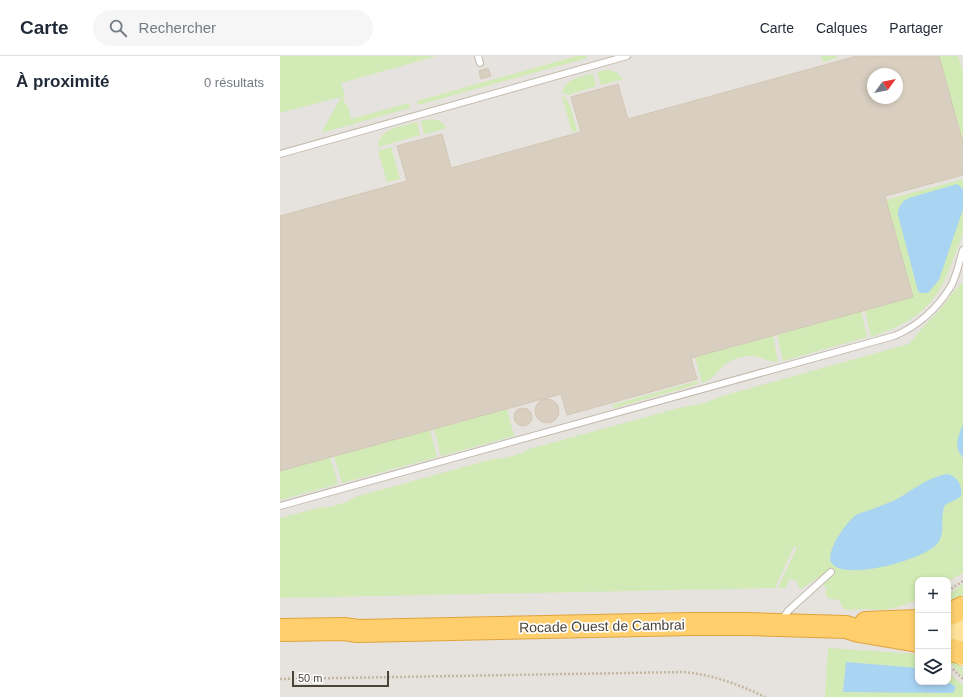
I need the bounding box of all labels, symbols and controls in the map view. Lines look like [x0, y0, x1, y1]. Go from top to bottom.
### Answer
search box [93, 10, 373, 46]
text: Carte [20, 17, 69, 38]
icon: search [107, 17, 129, 39]
text: Rechercher [139, 19, 216, 36]
text: Carte [760, 20, 794, 36]
text: Calques [816, 20, 867, 36]
text: Partager [889, 20, 943, 36]
north arrow [867, 68, 903, 104]
text: À proximité [16, 72, 110, 91]
text: 0 résultats [204, 75, 264, 90]
map controls [915, 577, 951, 685]
button: + [915, 577, 951, 613]
button: − [915, 613, 951, 649]
street label: Rocade Ouest de Cambrai [519, 617, 685, 635]
button: layers [915, 649, 951, 685]
scale bar [292, 669, 389, 688]
text: 50 m [298, 672, 322, 684]

